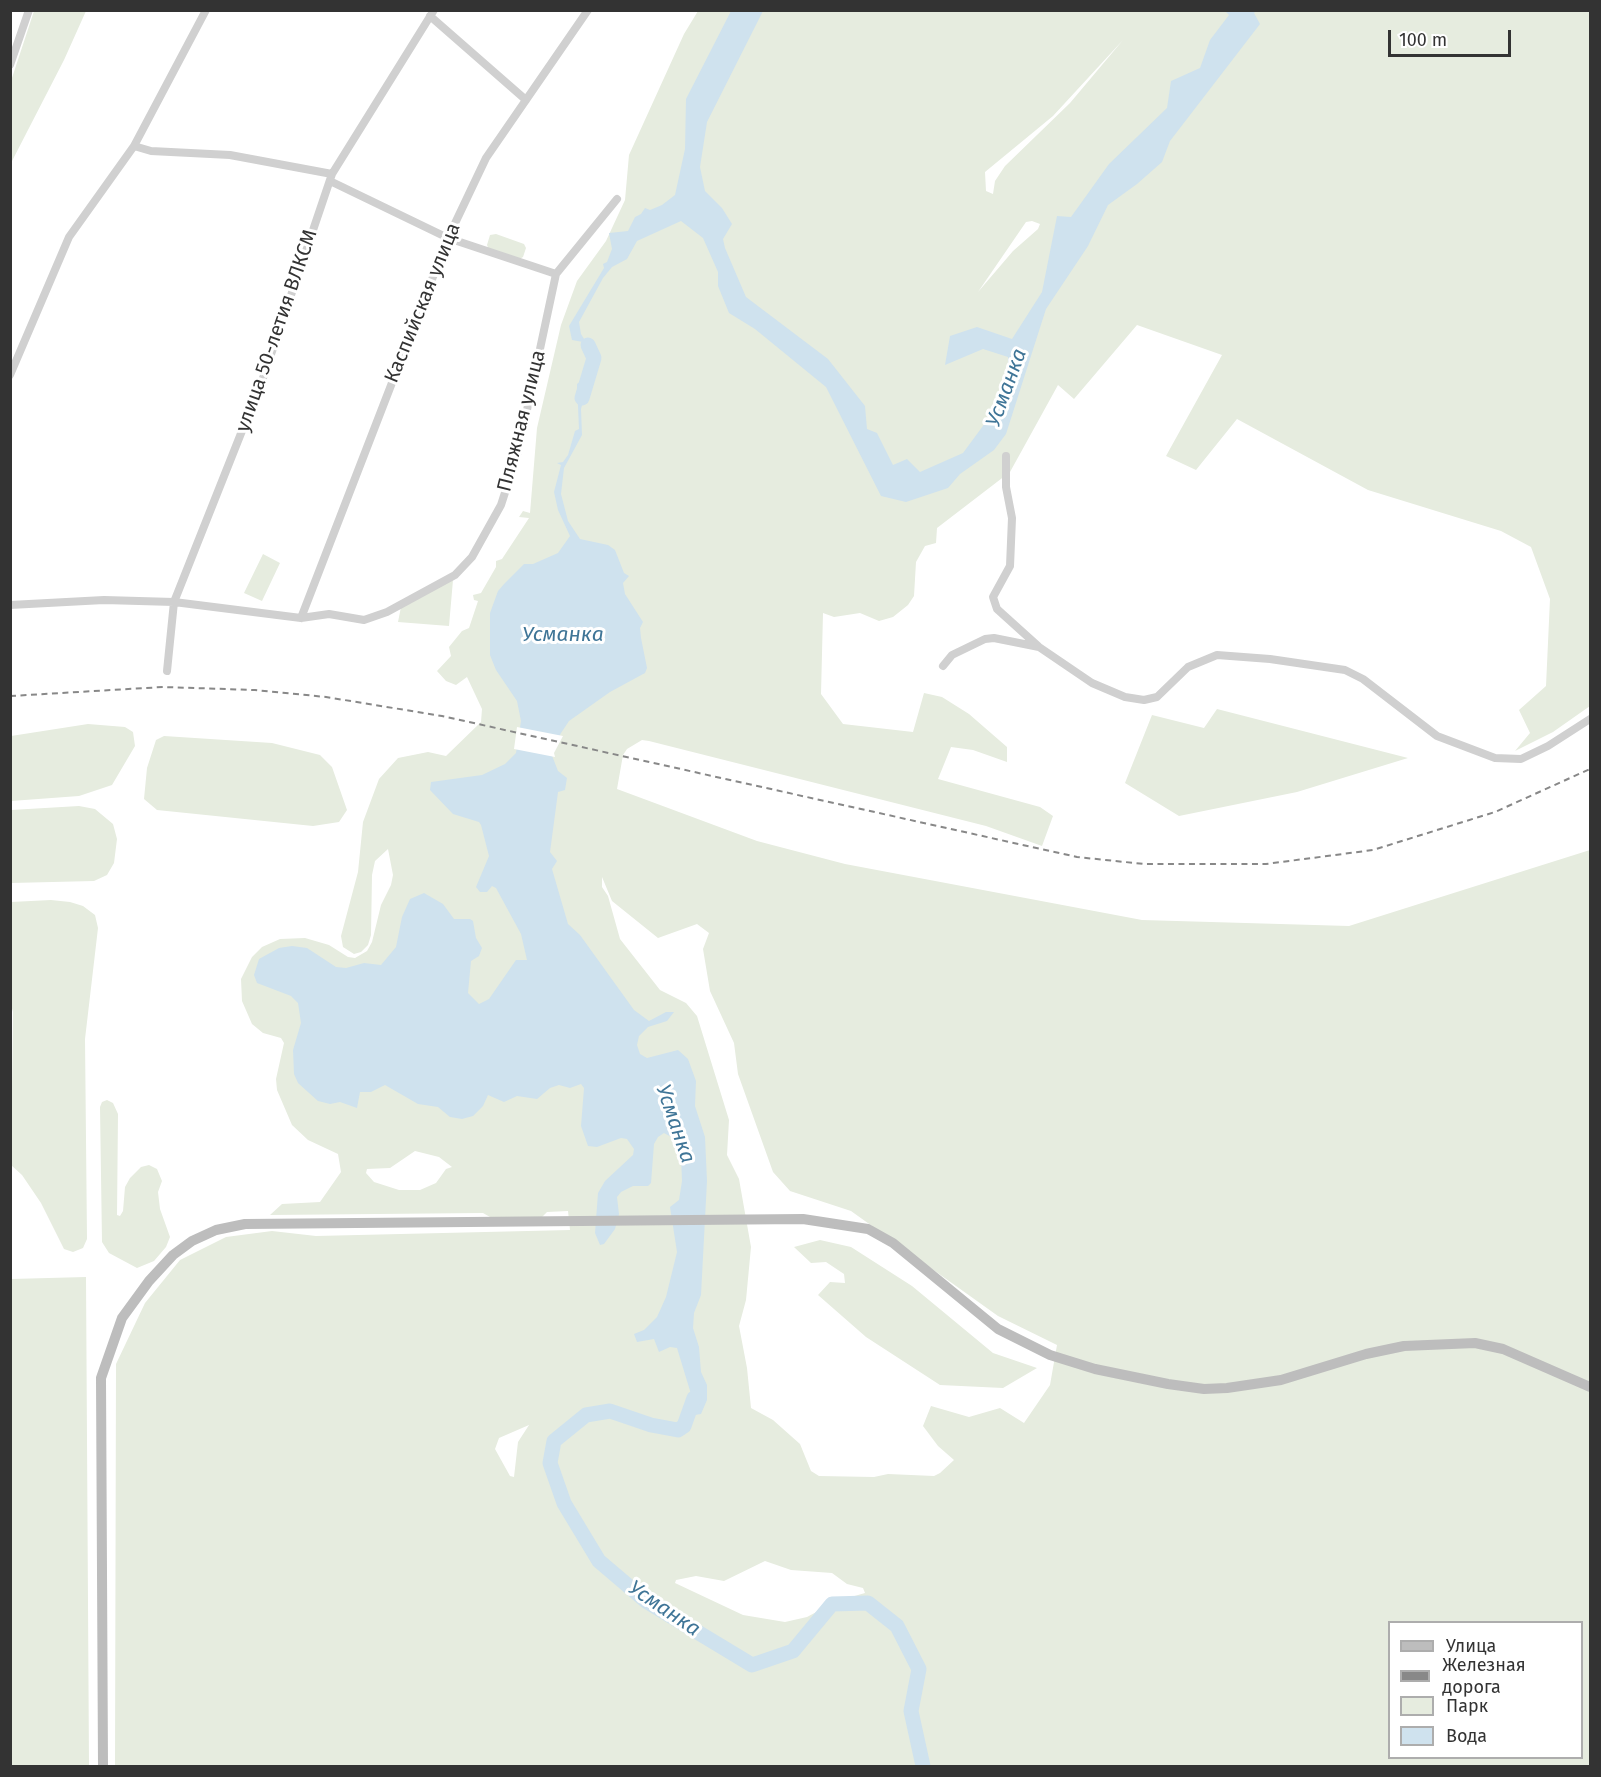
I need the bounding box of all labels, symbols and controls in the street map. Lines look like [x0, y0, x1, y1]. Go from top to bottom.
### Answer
scale bar [1391, 18, 1514, 56]
text: 100 m [1399, 29, 1447, 51]
street label: Каспийская улица [380, 219, 466, 387]
street label: улица 50-летия ВЛКСМ [231, 227, 323, 435]
water label: Усманка [981, 345, 1033, 431]
street label: Пляжная улица [493, 348, 551, 494]
water label: Усманка [522, 622, 604, 648]
water label: Усманка [650, 1081, 700, 1167]
water label: Усманка [623, 1576, 705, 1642]
legend [1388, 1621, 1583, 1759]
text: Улица [1446, 1635, 1496, 1657]
text: Железная дорога [1442, 1654, 1526, 1698]
text: Парк [1446, 1695, 1488, 1717]
text: Вода [1446, 1725, 1487, 1747]

